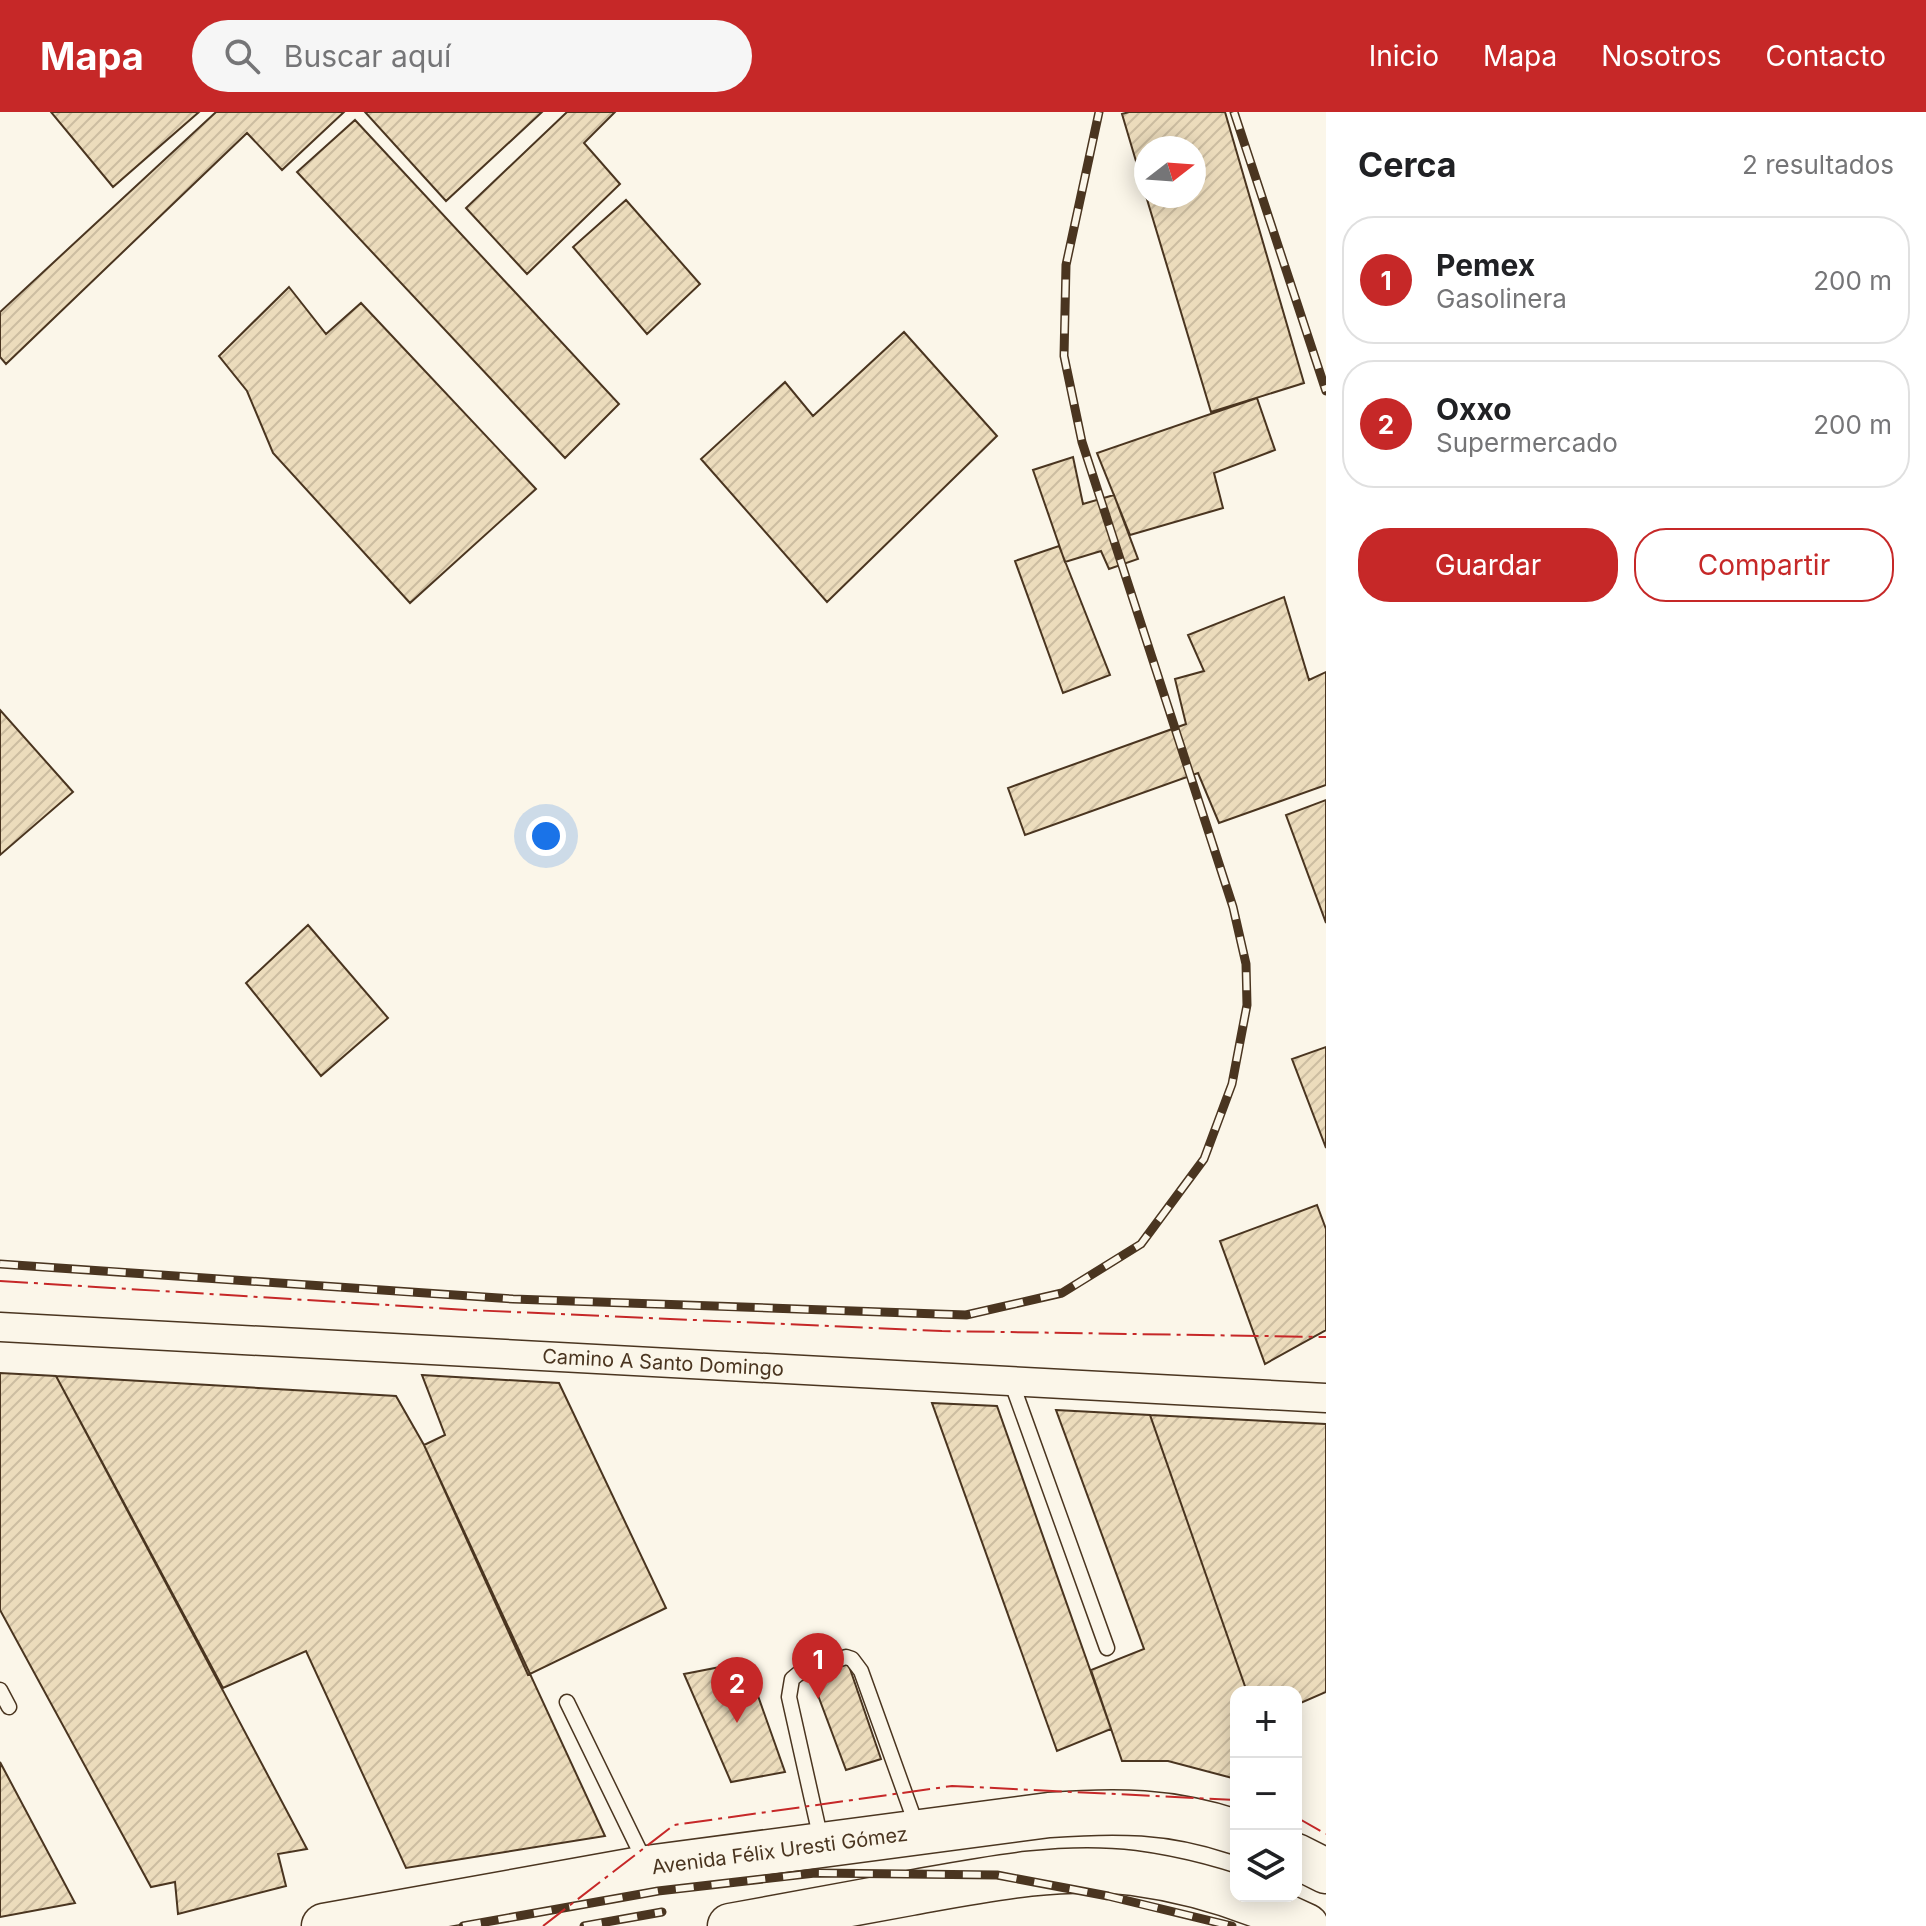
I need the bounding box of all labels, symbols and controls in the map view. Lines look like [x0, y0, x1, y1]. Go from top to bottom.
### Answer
search box [192, 20, 752, 92]
text: Mapa [40, 33, 144, 79]
icon: search [220, 34, 264, 78]
text: Buscar aquí [284, 38, 451, 74]
text: Inicio [1369, 39, 1439, 73]
text: Mapa [1483, 39, 1557, 73]
text: Nosotros [1601, 39, 1722, 73]
text: Contacto [1766, 39, 1886, 73]
north arrow [1134, 136, 1206, 208]
text: Cerca [1358, 144, 1457, 185]
text: 2 resultados [1742, 149, 1894, 180]
text: Pemex [1436, 247, 1535, 283]
text: 1 [1380, 265, 1392, 296]
text: 200 m [1813, 265, 1892, 296]
text: Gasolinera [1436, 283, 1567, 314]
text: Oxxo [1436, 391, 1512, 427]
text: 2 [1378, 409, 1394, 440]
text: 200 m [1813, 409, 1892, 440]
text: Supermercado [1436, 427, 1618, 458]
button: Guardar [1358, 528, 1618, 602]
button: Compartir [1634, 528, 1894, 602]
your location [526, 816, 566, 856]
street label: Camino A Santo Domingo [542, 1344, 784, 1381]
pin: 1 [792, 1633, 844, 1699]
pin: 2 [711, 1657, 763, 1723]
map controls [1230, 1686, 1302, 1902]
button: + [1230, 1686, 1302, 1758]
button: − [1230, 1758, 1302, 1830]
street label: Avenida Félix Uresti Gómez [650, 1822, 909, 1879]
button: layers [1230, 1830, 1302, 1902]

